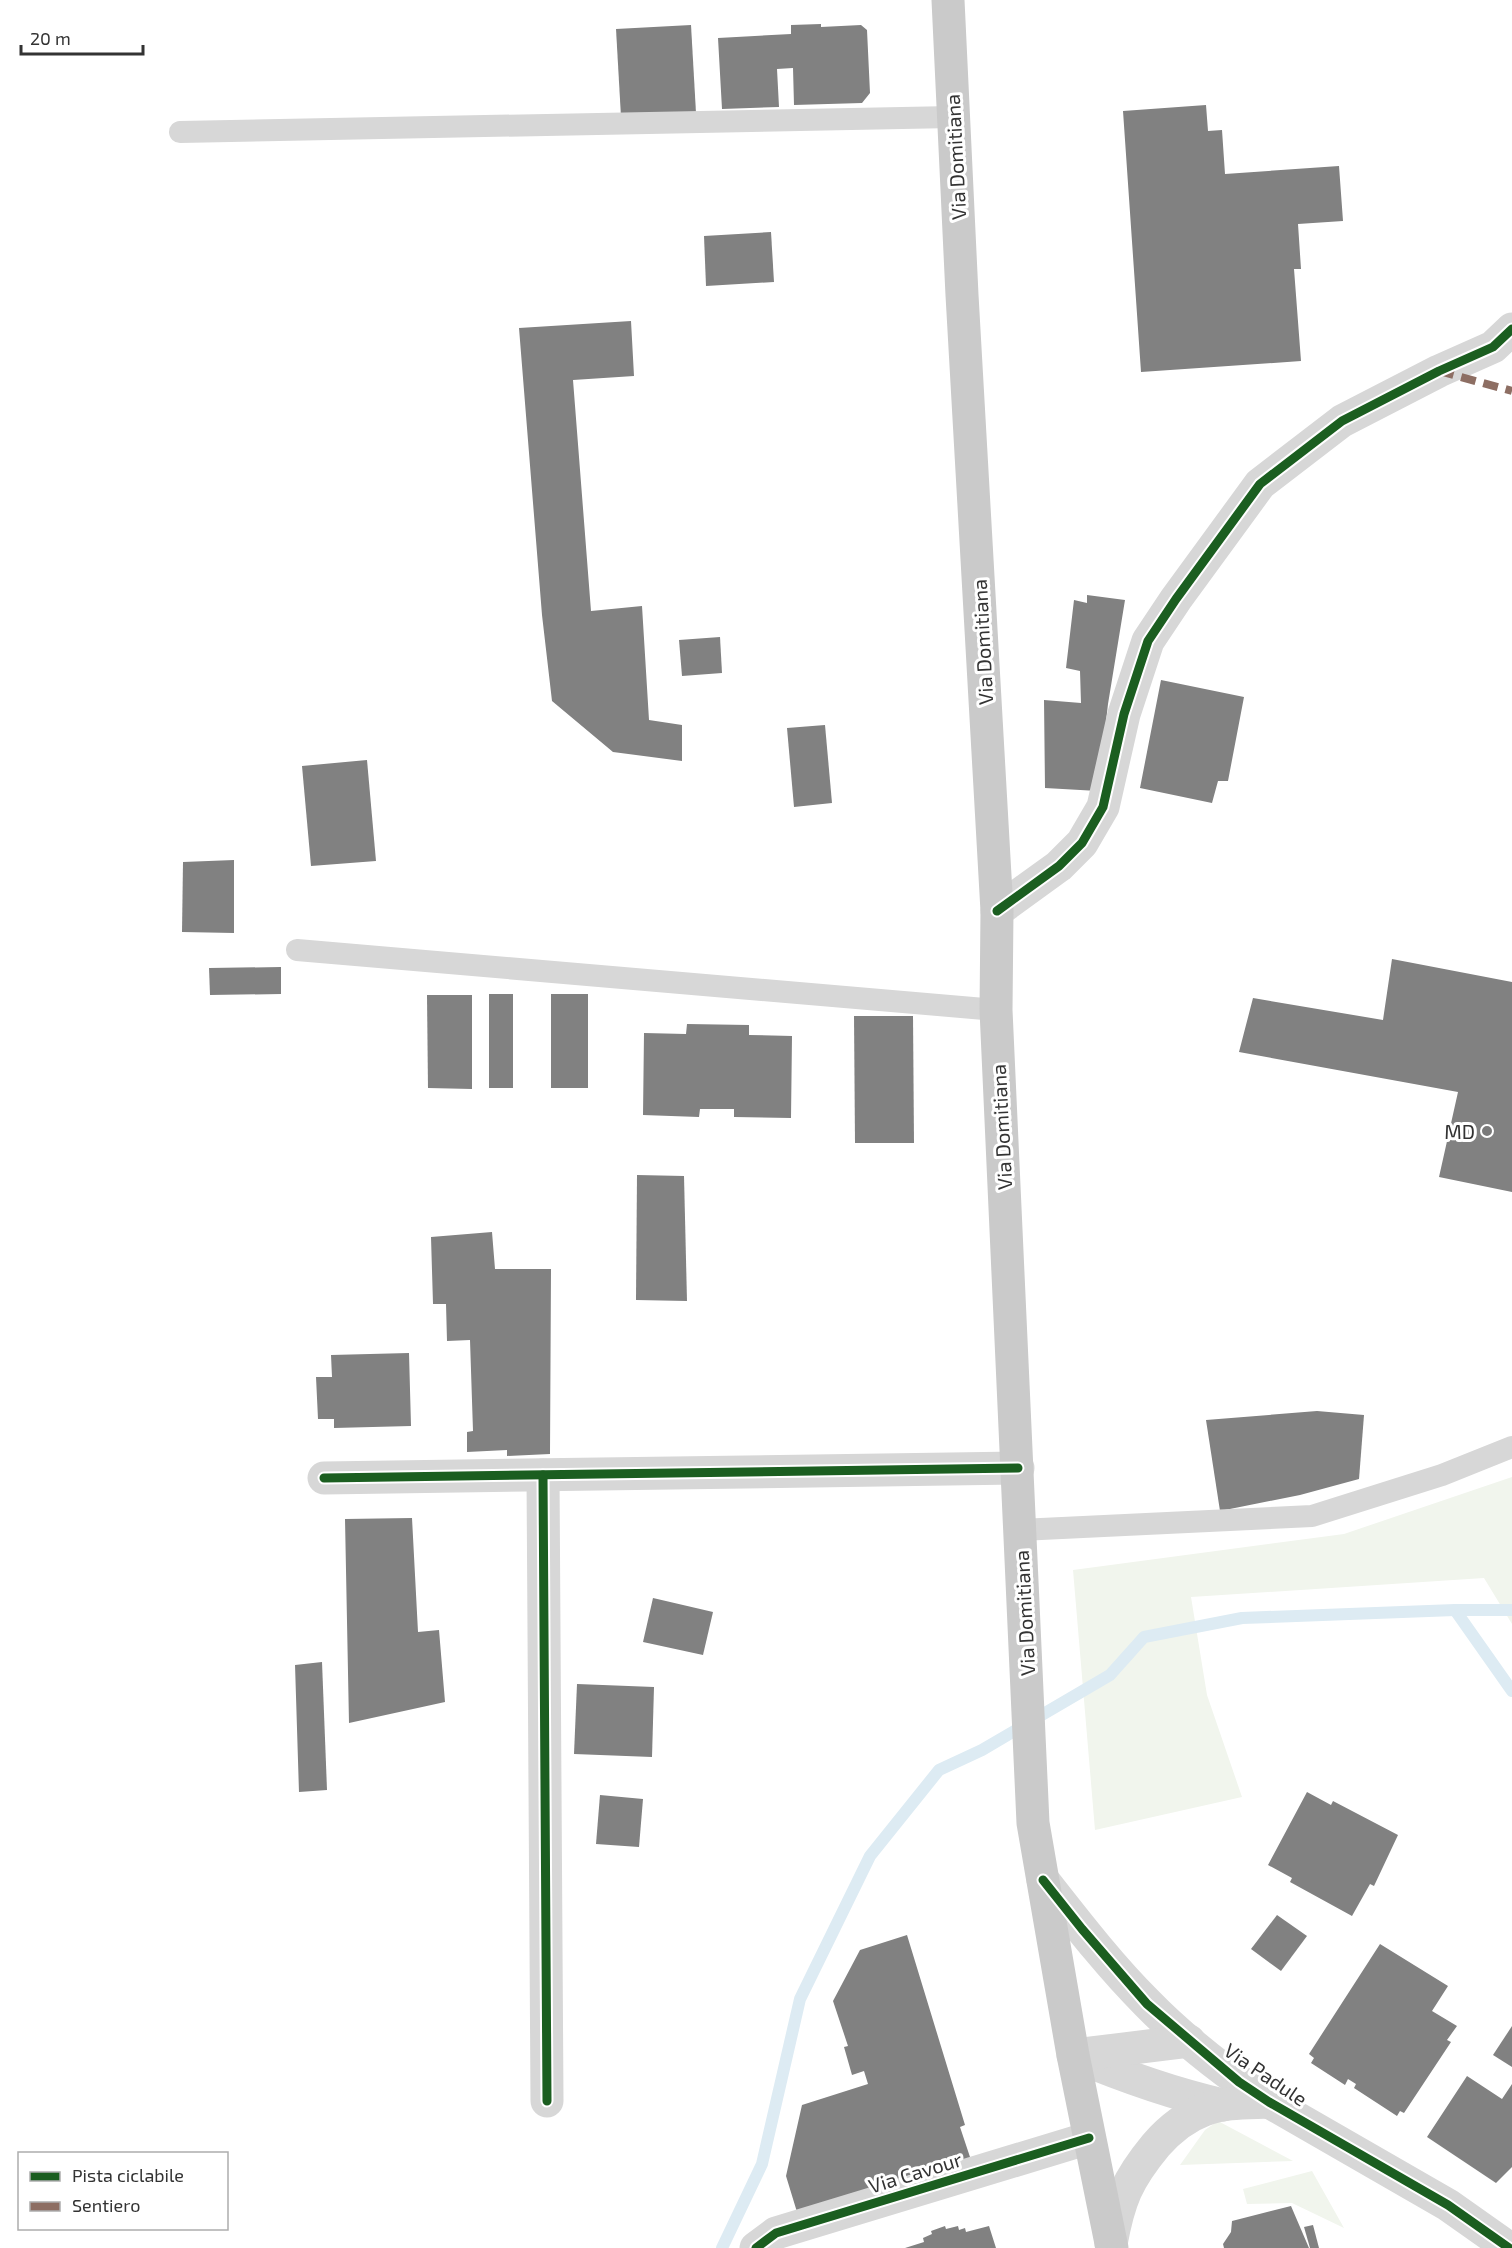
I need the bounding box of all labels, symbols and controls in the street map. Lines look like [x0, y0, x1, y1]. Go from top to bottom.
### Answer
scale bar [21, 18, 142, 56]
text: 20 m [30, 27, 71, 49]
street label: Via Domitiana [940, 94, 970, 220]
street label: Via Domitiana [967, 579, 997, 705]
street label: Via Domitiana [986, 1064, 1016, 1190]
place label: MD [1444, 1119, 1475, 1143]
marker: MD [1480, 1124, 1494, 1138]
street label: Via Domitiana [1009, 1550, 1039, 1676]
street label: Via Padule [1220, 2038, 1312, 2110]
street label: Via Cavour [865, 2146, 965, 2198]
legend [18, 2152, 228, 2230]
text: Pista ciclabile [72, 2164, 184, 2186]
text: Sentiero [72, 2194, 140, 2216]

